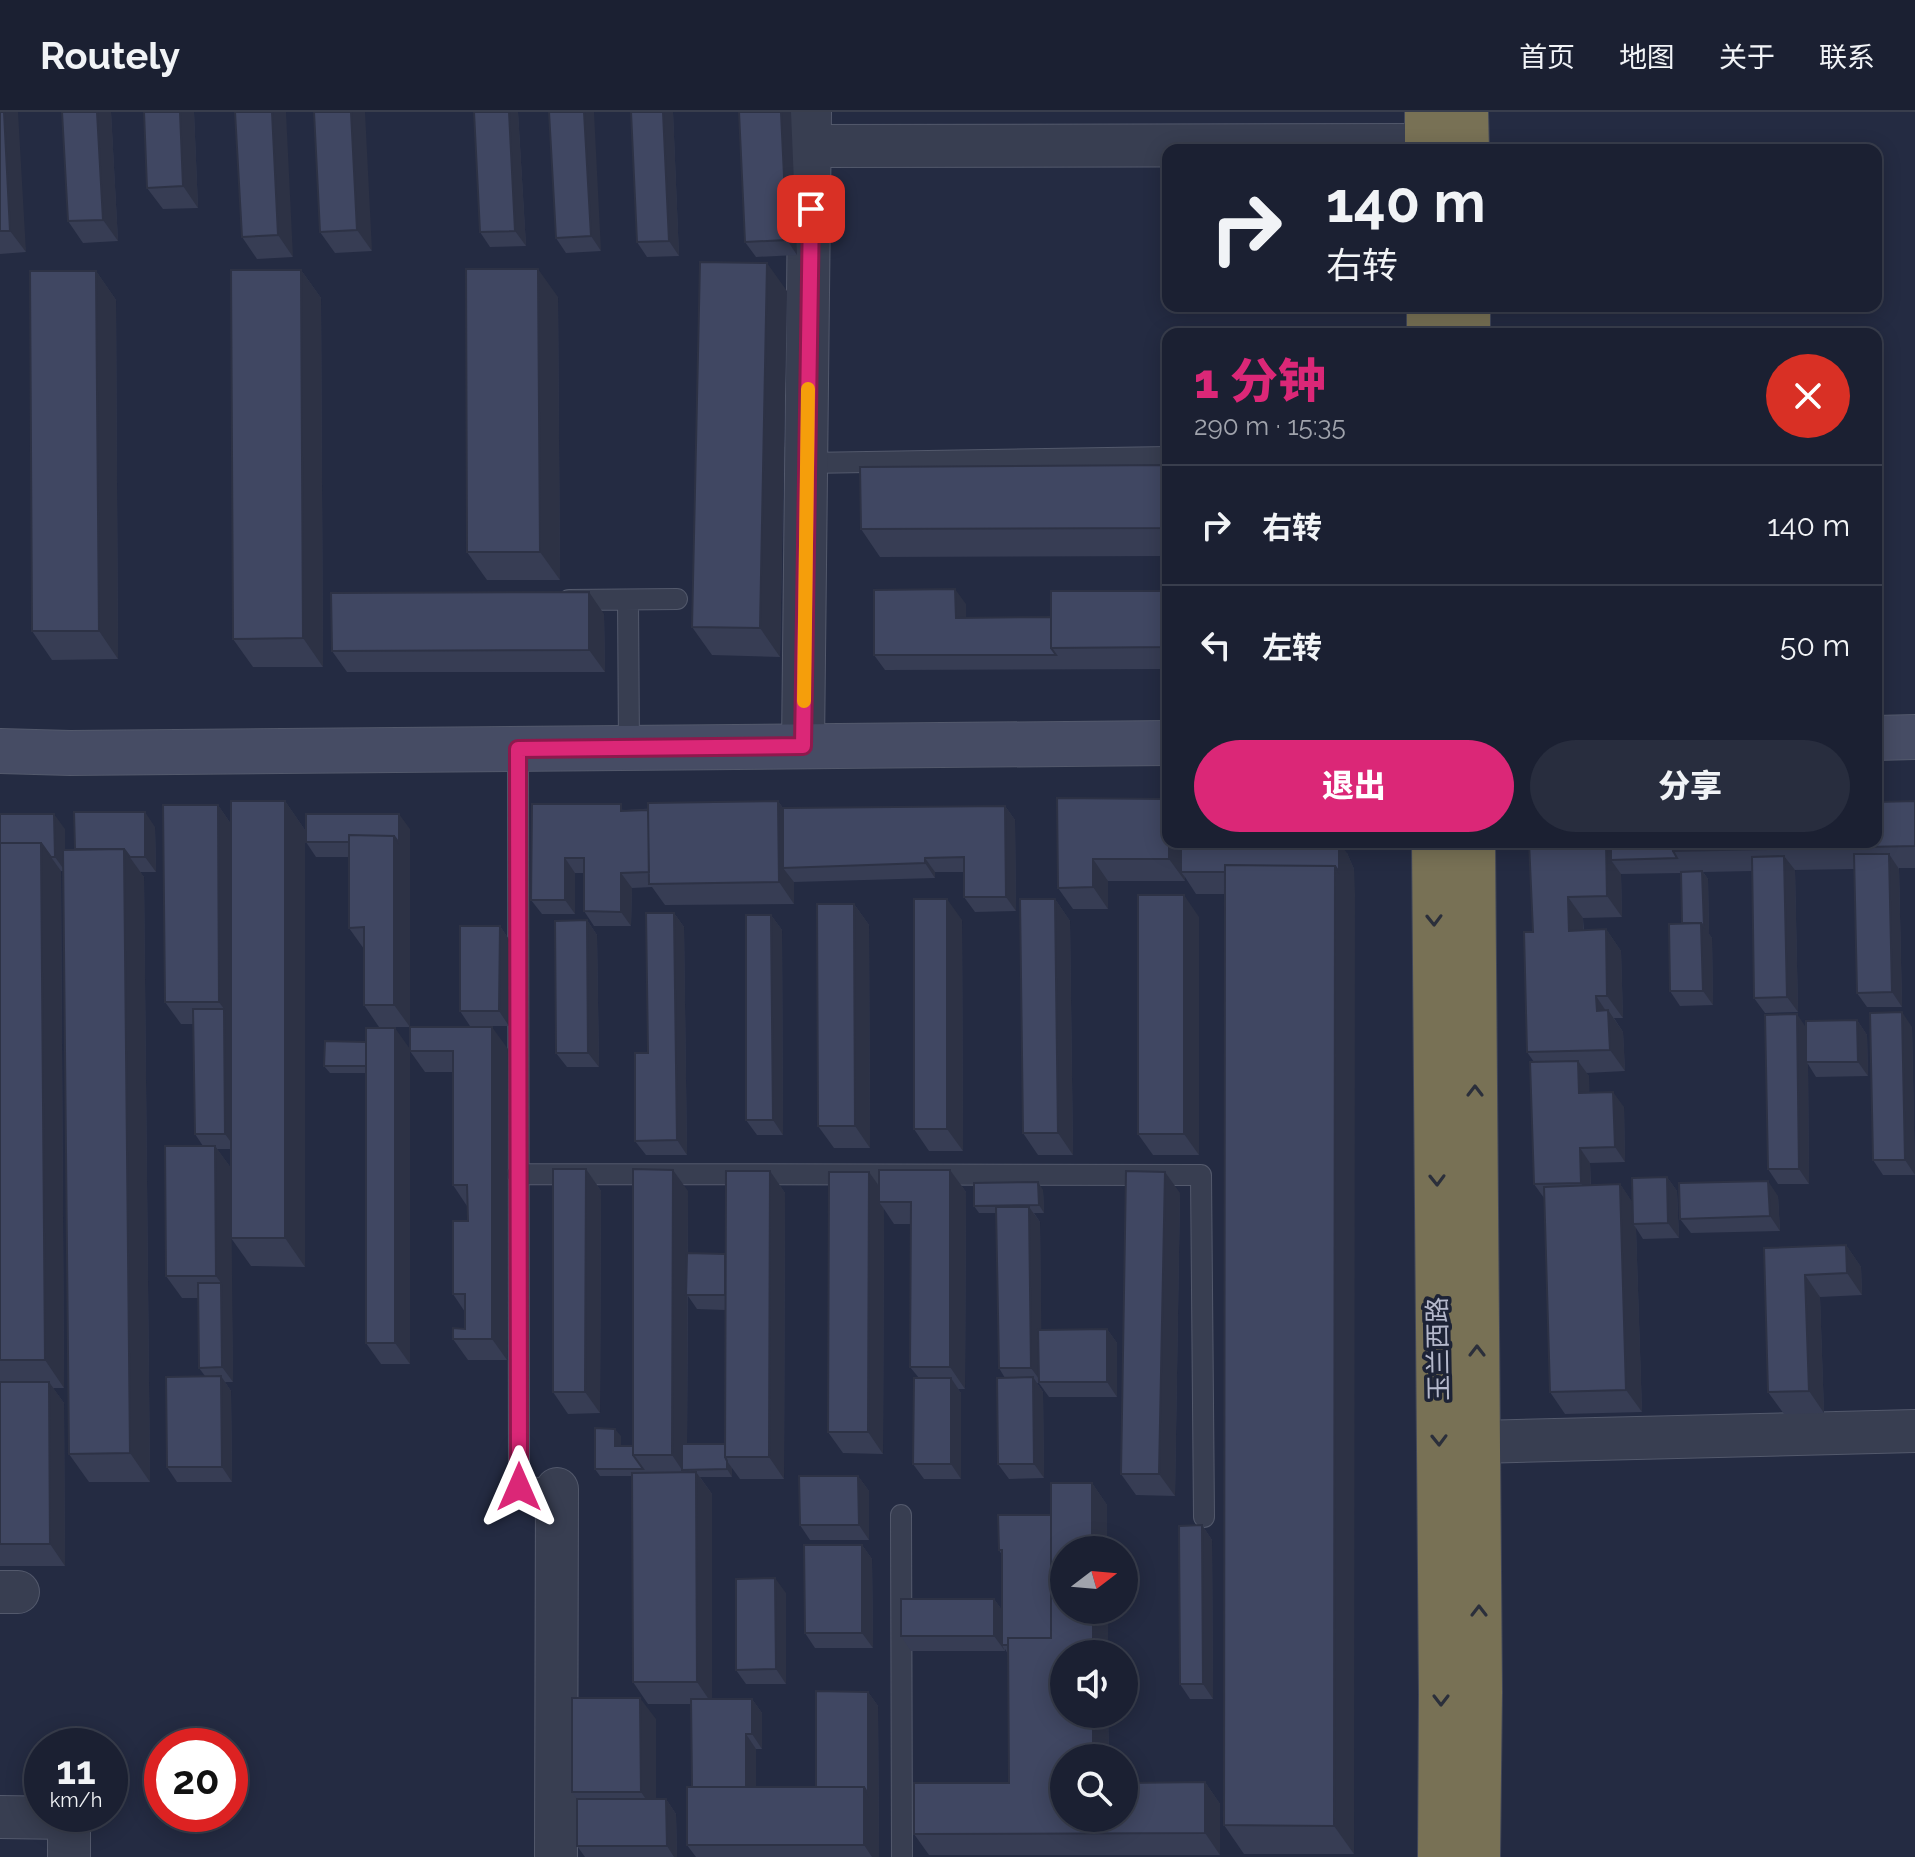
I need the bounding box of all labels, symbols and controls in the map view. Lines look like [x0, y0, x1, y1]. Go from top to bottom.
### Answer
text: Routely [40, 33, 180, 78]
text: 首页 [1519, 41, 1575, 74]
text: 地图 [1619, 41, 1675, 74]
text: 关于 [1719, 41, 1775, 74]
text: 联系 [1819, 41, 1875, 74]
text: 140 m [1326, 169, 1486, 235]
pin [777, 175, 845, 243]
icon: right [1194, 176, 1298, 280]
icon: arrive [789, 187, 833, 231]
text: 右转 [1326, 244, 1398, 286]
text: 1 分钟 [1194, 353, 1326, 409]
button: close [1766, 354, 1850, 438]
text: 290 m · 15:35 [1194, 411, 1346, 441]
icon: right [1194, 503, 1238, 547]
text: 140 m [1767, 508, 1850, 543]
text: 右转 [1262, 510, 1322, 545]
icon: left [1194, 623, 1238, 667]
text: 50 m [1780, 628, 1850, 663]
text: 左转 [1262, 630, 1322, 665]
button: 退出 [1194, 740, 1514, 832]
button: 分享 [1530, 740, 1850, 832]
one-way arrow [1425, 914, 1443, 927]
one-way arrow [1466, 1084, 1484, 1097]
one-way arrow [1428, 1174, 1445, 1187]
street label: 玉兰西路 [1422, 1297, 1454, 1401]
one-way arrow [1468, 1344, 1486, 1357]
one-way arrow [1430, 1434, 1448, 1447]
position arrow [477, 1445, 561, 1529]
north arrow [1050, 1536, 1138, 1624]
map controls [1050, 1536, 1138, 1832]
one-way arrow [1470, 1604, 1488, 1617]
button: sound [1050, 1640, 1138, 1728]
one-way arrow [1432, 1694, 1450, 1707]
speed limit sign: 20 [144, 1728, 248, 1832]
button: search [1050, 1744, 1138, 1832]
text: 11 [56, 1746, 96, 1793]
text: km/h [50, 1788, 102, 1812]

